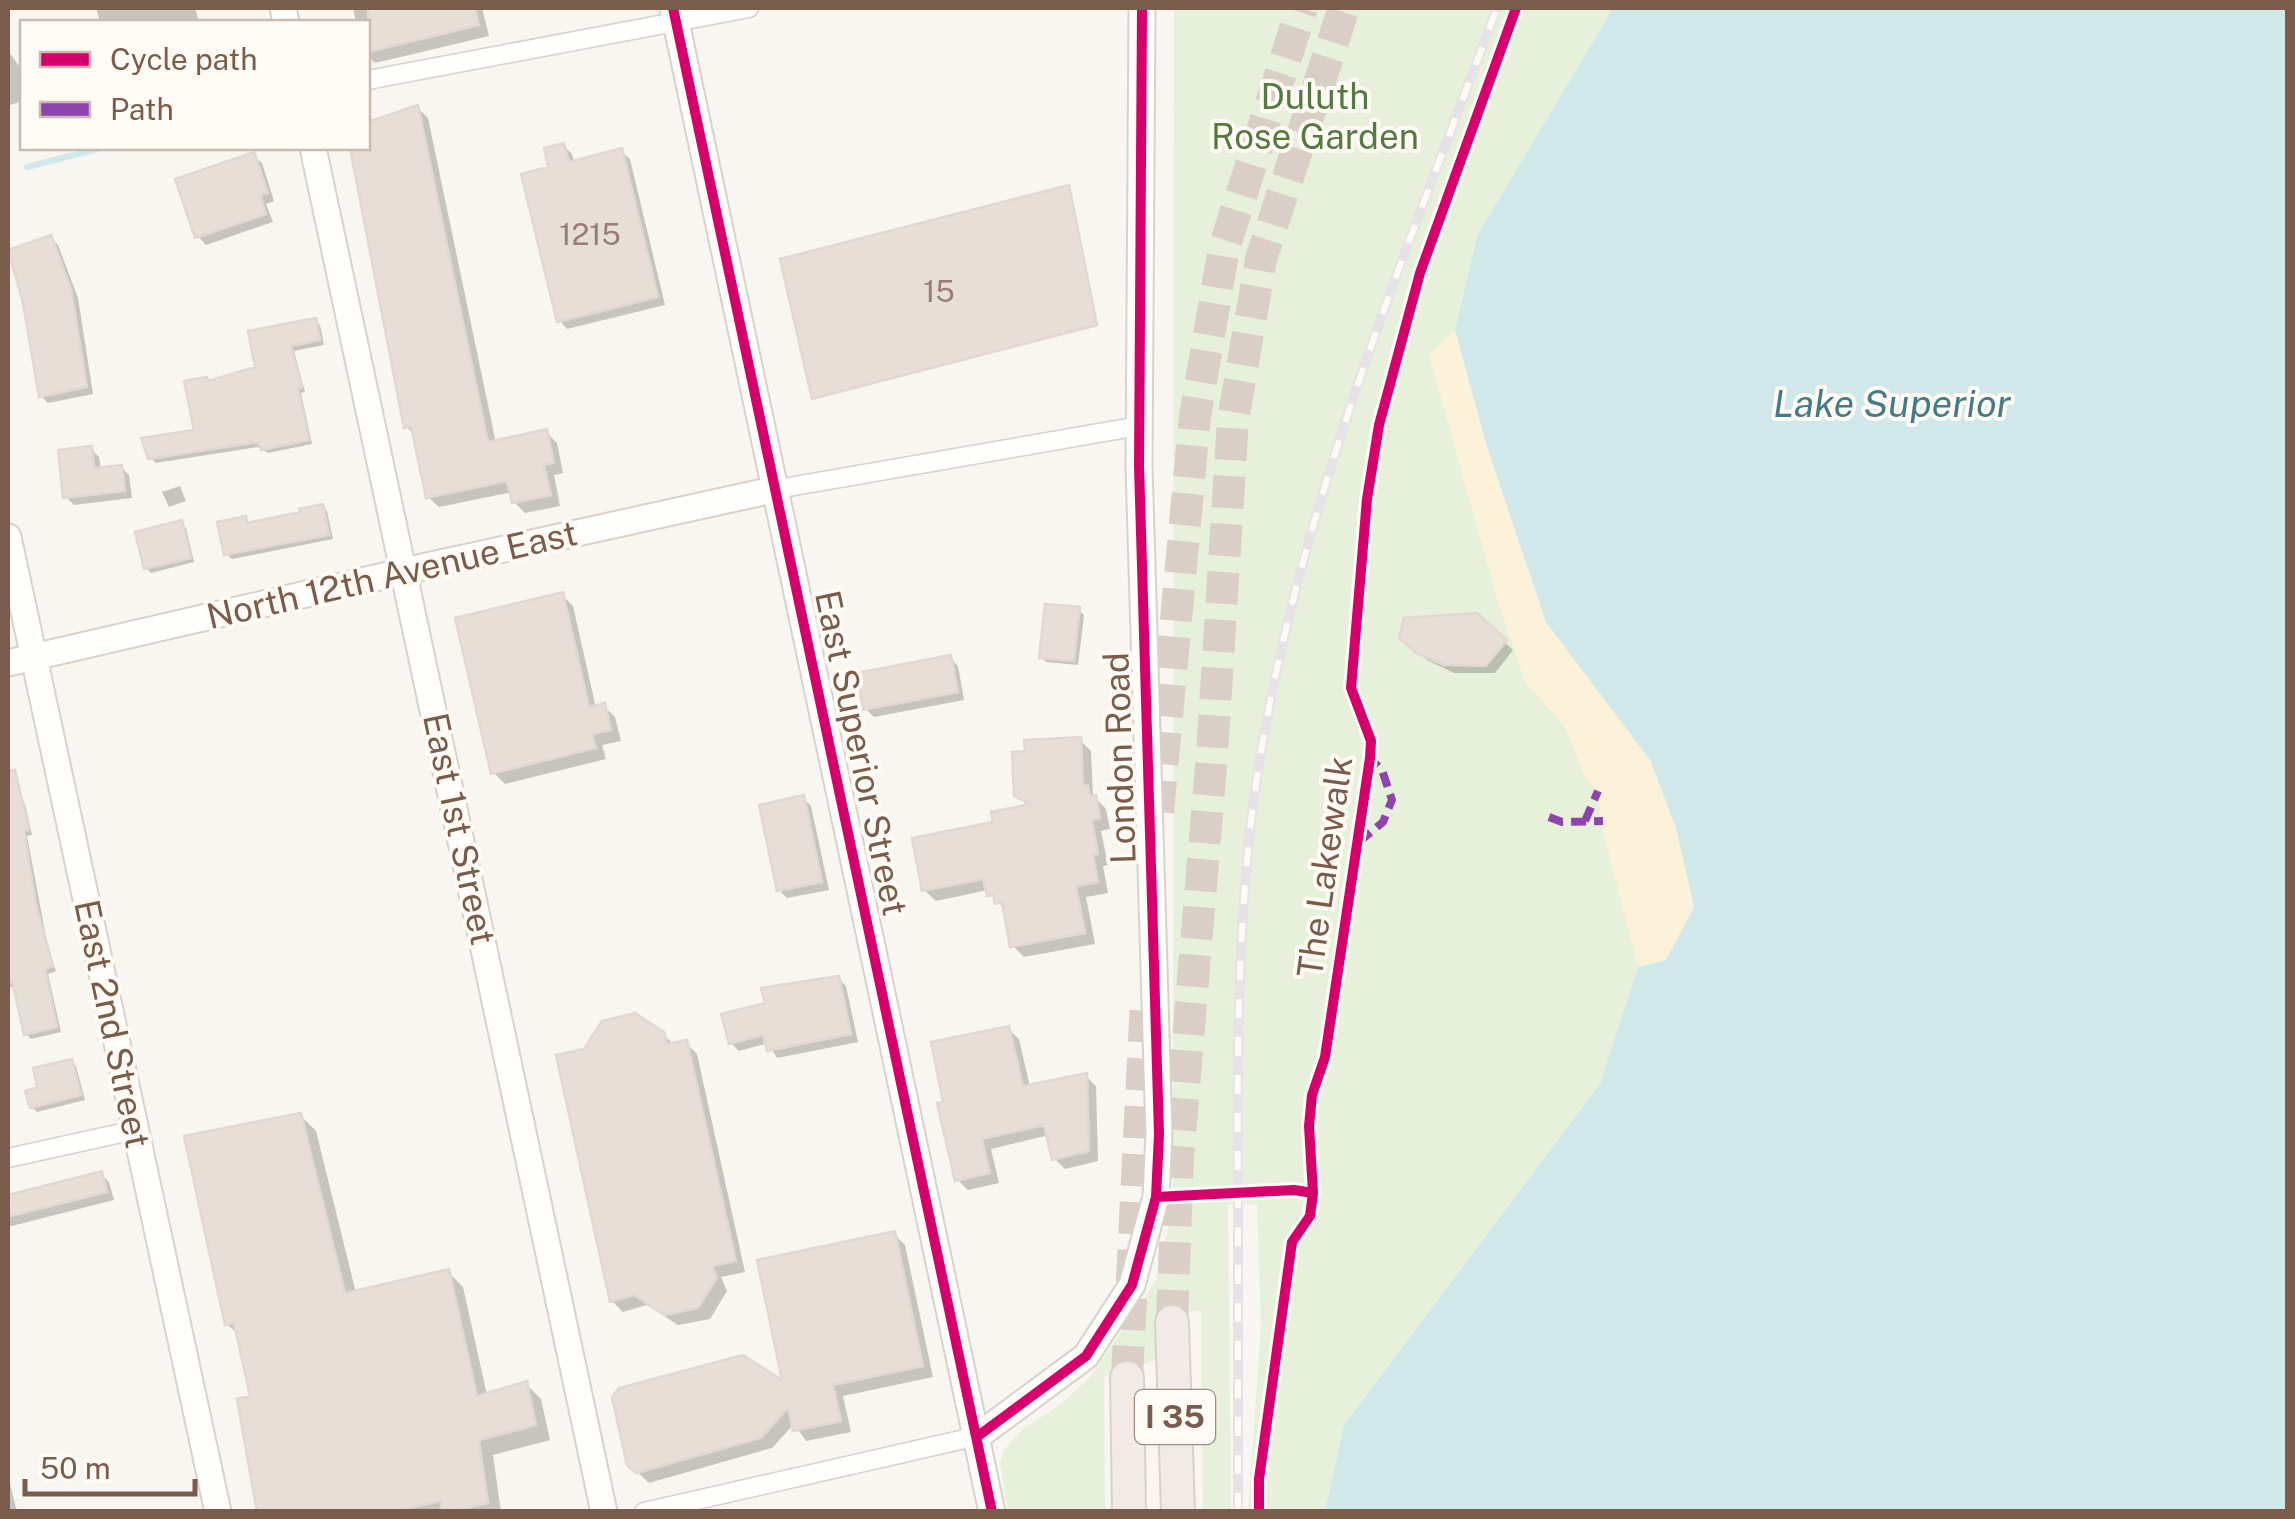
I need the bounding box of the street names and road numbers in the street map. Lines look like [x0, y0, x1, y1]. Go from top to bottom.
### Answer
street label: North 12th Avenue East [203, 512, 581, 637]
street label: East Superior Street [807, 587, 916, 919]
street label: London Road [1095, 651, 1144, 865]
street label: East 1st Street [415, 709, 504, 949]
street label: The Lakewalk [1289, 754, 1360, 980]
street label: East 2nd Street [66, 896, 159, 1152]
road number: I 35 [1135, 1390, 1215, 1444]

